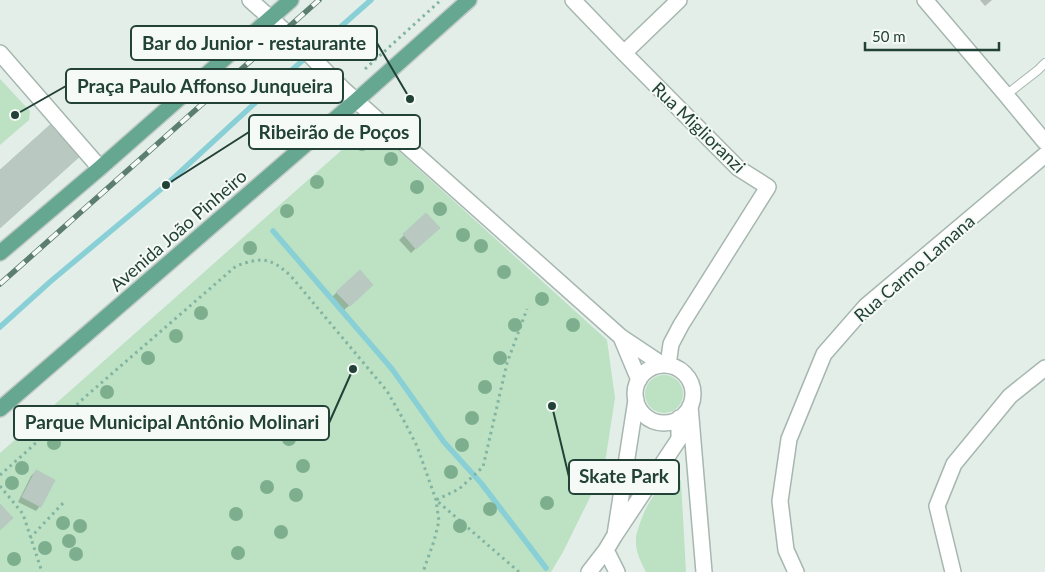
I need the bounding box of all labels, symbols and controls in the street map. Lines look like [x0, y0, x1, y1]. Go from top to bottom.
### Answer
scale bar [865, 20, 999, 52]
callout: Bar do Junior - restaurante [131, 26, 377, 60]
text: 50 m [872, 27, 906, 45]
text: Bar do Junior - restaurante [142, 31, 366, 54]
callout: Praça Paulo Affonso Junqueira [66, 69, 343, 103]
text: Praça Paulo Affonso Junqueira [77, 74, 333, 97]
street label: Rua Miglioranzi [648, 77, 750, 177]
callout: Ribeirão de Poços [249, 115, 420, 149]
text: Ribeirão de Poços [259, 120, 409, 143]
street label: Avenida João Pinheiro [105, 165, 251, 295]
street label: Rua Carmo Lamana [849, 210, 979, 326]
callout: Parque Municipal Antônio Molinari [14, 406, 329, 440]
text: Parque Municipal Antônio Molinari [25, 410, 319, 433]
callout: Skate Park [569, 460, 679, 494]
text: Skate Park [579, 464, 670, 487]

